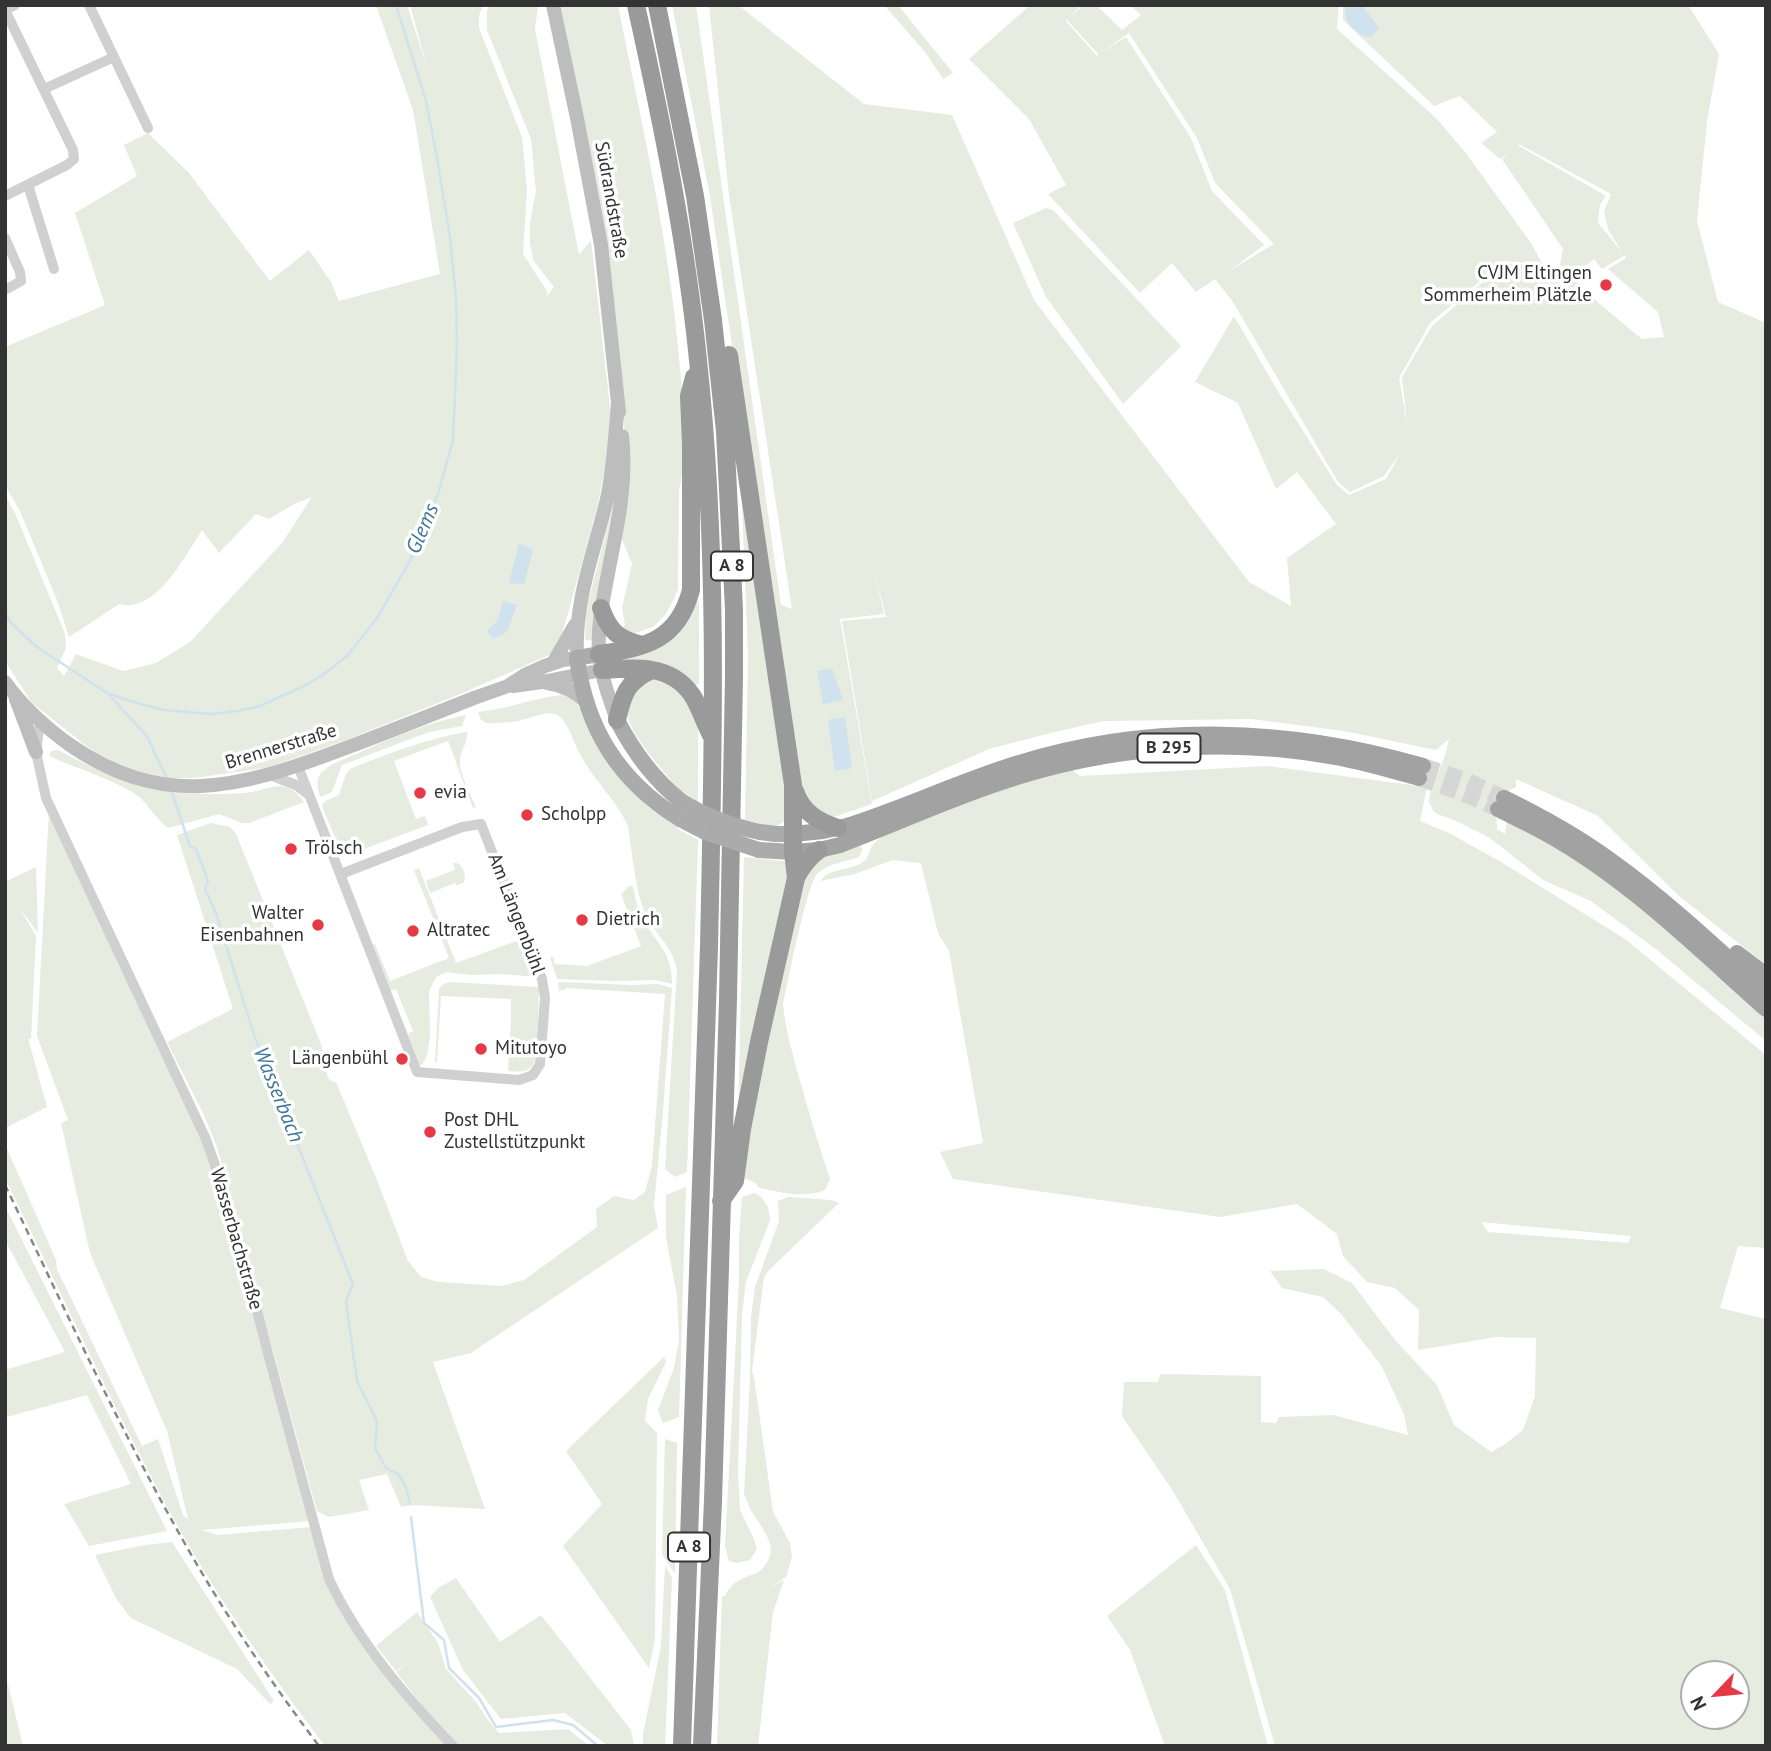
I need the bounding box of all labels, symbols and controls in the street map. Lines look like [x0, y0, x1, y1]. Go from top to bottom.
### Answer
street label: Südrandstraße [590, 140, 632, 260]
place label: CVJM Eltingen Sommerheim Plätzle [1423, 263, 1592, 307]
marker: CVJM Eltingen Sommerheim Plätzle [1598, 277, 1614, 293]
water label: Glems [401, 500, 445, 558]
road number: A 8 [711, 552, 753, 580]
street label: Brennerstraße [223, 719, 339, 775]
road number: B 295 [1138, 734, 1200, 762]
place label: evia [434, 782, 467, 804]
marker: evia [412, 785, 428, 801]
place label: Scholpp [541, 804, 606, 826]
marker: Scholpp [519, 807, 535, 823]
place label: Trölsch [305, 838, 363, 860]
marker: Trölsch [283, 841, 299, 857]
street label: Am Längenbühl [482, 850, 550, 978]
place label: Walter Eisenbahnen [200, 903, 304, 947]
place label: Dietrich [596, 909, 660, 931]
marker: Dietrich [574, 912, 590, 928]
marker: Walter Eisenbahnen [310, 917, 326, 933]
place label: Altratec [427, 920, 490, 942]
marker: Altratec [405, 923, 421, 939]
place label: Mitutoyo [495, 1038, 567, 1060]
marker: Mitutoyo [473, 1041, 489, 1057]
water label: Wasserbach [247, 1044, 309, 1146]
place label: Längenbühl [292, 1048, 388, 1070]
marker: Längenbühl [394, 1051, 410, 1067]
place label: Post DHL Zustellstützpunkt [444, 1110, 585, 1154]
marker: Post DHL Zustellstützpunkt [422, 1124, 438, 1140]
street label: Wasserbachstraße [205, 1166, 267, 1312]
road number: A 8 [668, 1532, 710, 1562]
north arrow [1680, 1660, 1750, 1730]
text: N [1684, 1692, 1711, 1714]

